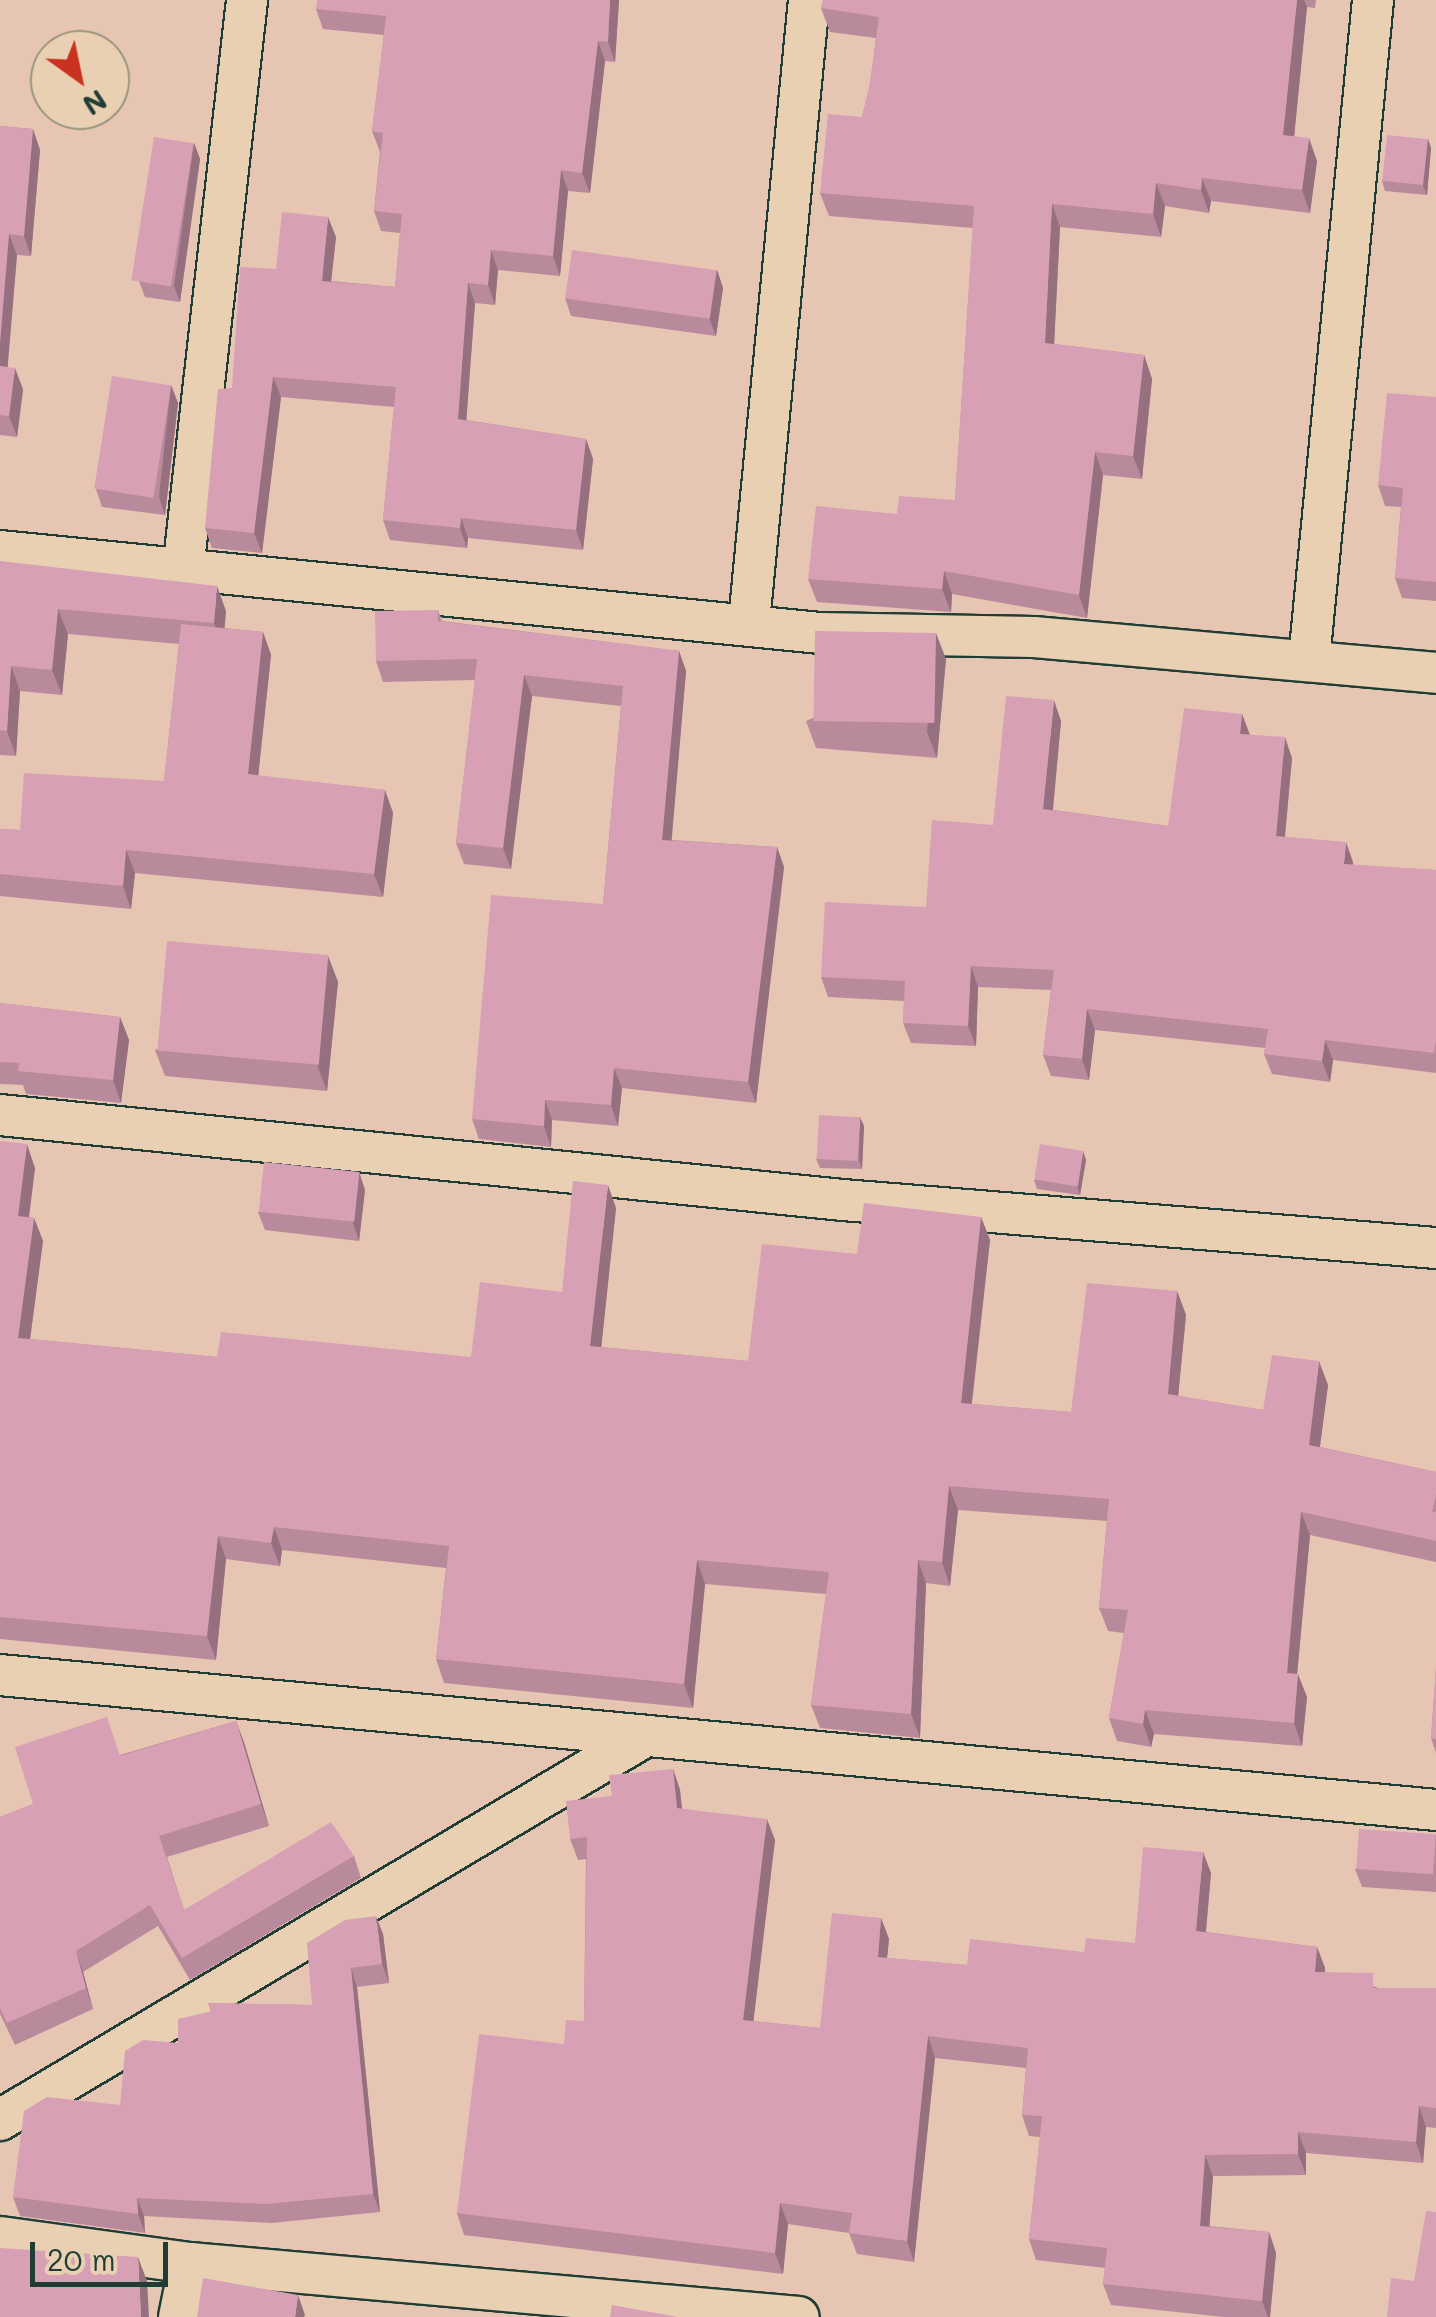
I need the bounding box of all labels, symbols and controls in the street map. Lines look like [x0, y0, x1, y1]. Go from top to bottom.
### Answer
north arrow [30, 30, 130, 130]
text: N [77, 83, 114, 124]
scale bar [35, 2222, 172, 2284]
text: 20 m [47, 2239, 116, 2279]

